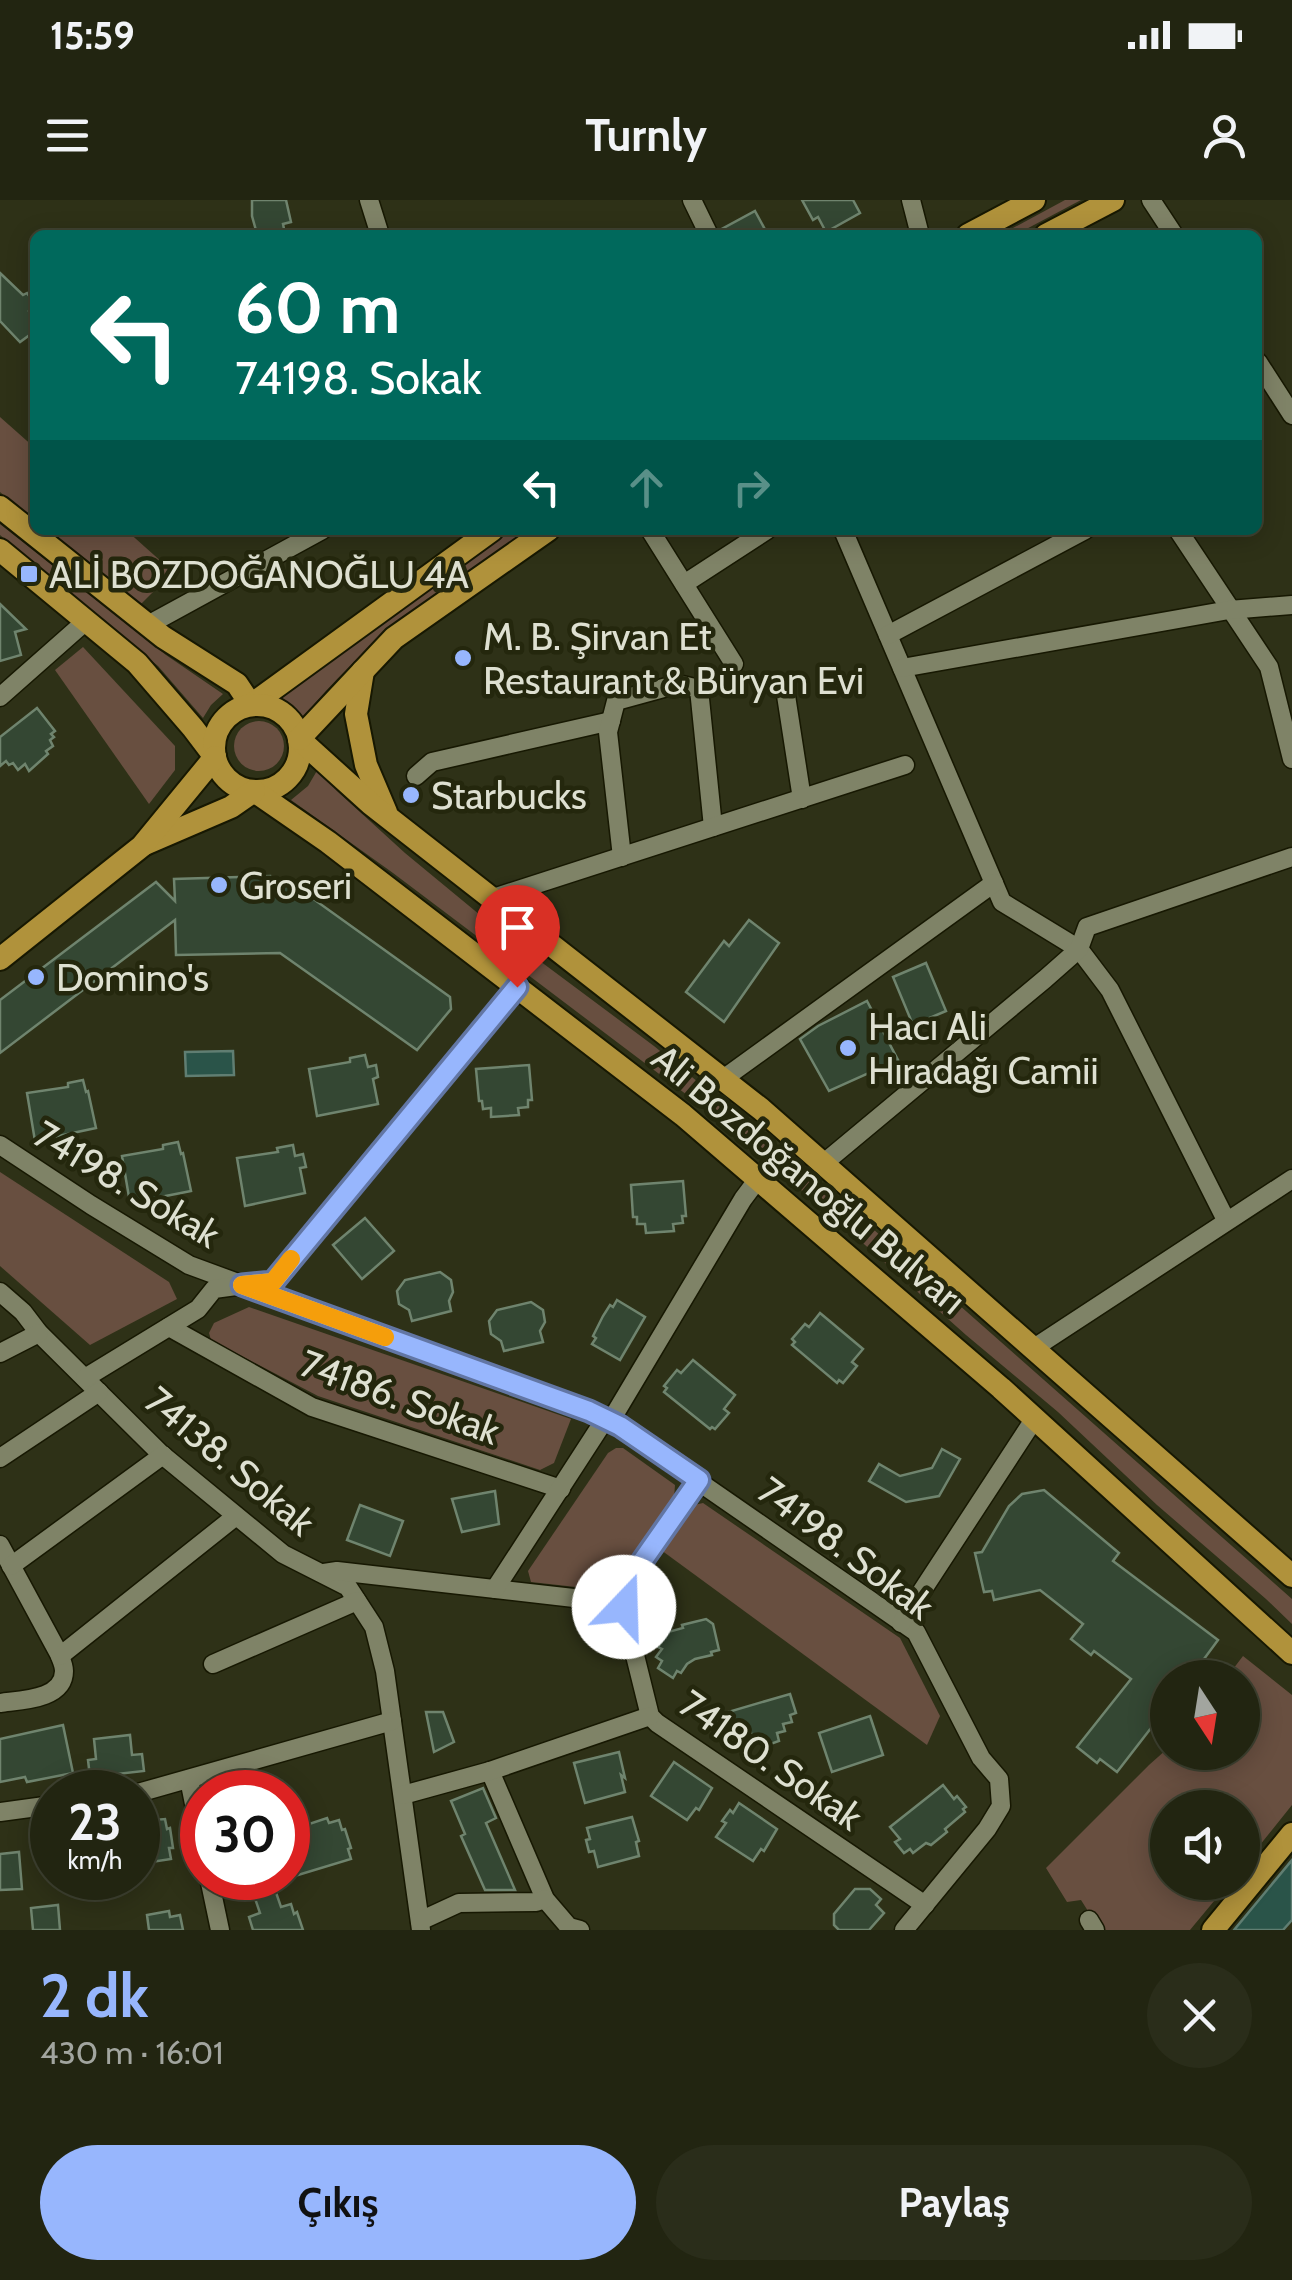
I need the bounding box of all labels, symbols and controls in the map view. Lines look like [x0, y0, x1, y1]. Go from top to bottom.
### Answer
text: 15:59 [50, 12, 135, 59]
icon: menu [40, 108, 95, 163]
text: Turnly [585, 108, 707, 162]
icon: person [1197, 108, 1252, 163]
text: 60 m [235, 265, 400, 351]
icon: left [70, 270, 200, 400]
text: 74198. Sokak [235, 351, 482, 405]
icon: left [514, 460, 569, 515]
icon: ahead [619, 460, 674, 515]
icon: right [724, 460, 779, 515]
place label: ALİ BOZDOĞANOĞLU 4A [49, 551, 470, 598]
marker: ALİ BOZDOĞANOĞLU 4A [18, 563, 40, 585]
place label: M. B. Şirvan Et Restaurant & Büryan Evi [483, 613, 864, 704]
marker: M. B. Şirvan Et Restaurant & Büryan Evi [452, 647, 474, 669]
place label: Starbucks [431, 772, 587, 819]
marker: Starbucks [400, 784, 422, 806]
place label: Groseri [239, 862, 352, 909]
marker: Groseri [208, 874, 230, 896]
pin [475, 885, 560, 988]
icon: arrive [490, 900, 545, 955]
place label: Domino's [56, 954, 209, 1001]
marker: Domino's [25, 966, 47, 988]
place label: Hacı Ali Hıradağı Camii [868, 1003, 1098, 1094]
street label: Ali Bozdoğanoğlu Bulvarı [643, 1034, 975, 1324]
marker: Hacı Ali Hıradağı Camii [837, 1037, 859, 1059]
street label: 74198. Sokak [26, 1110, 228, 1258]
street label: 74186. Sokak [294, 1339, 506, 1455]
street label: 74138. Sokak [135, 1376, 325, 1546]
street label: 74198. Sokak [749, 1467, 943, 1629]
position arrow [572, 1555, 676, 1659]
north arrow [1150, 1660, 1260, 1770]
map controls [1150, 1660, 1260, 1900]
street label: 74180. Sokak [670, 1680, 872, 1840]
speed limit sign: 30 [180, 1770, 310, 1900]
button: sound [1150, 1790, 1260, 1900]
text: 23 [68, 1792, 122, 1853]
text: km/h [68, 1845, 122, 1875]
text: 2 dk [40, 1959, 149, 2032]
button: close [1147, 1963, 1252, 2068]
text: 430 m · 16:01 [40, 2033, 223, 2072]
button: Çıkış [40, 2145, 636, 2260]
button: Paylaş [656, 2145, 1252, 2260]

